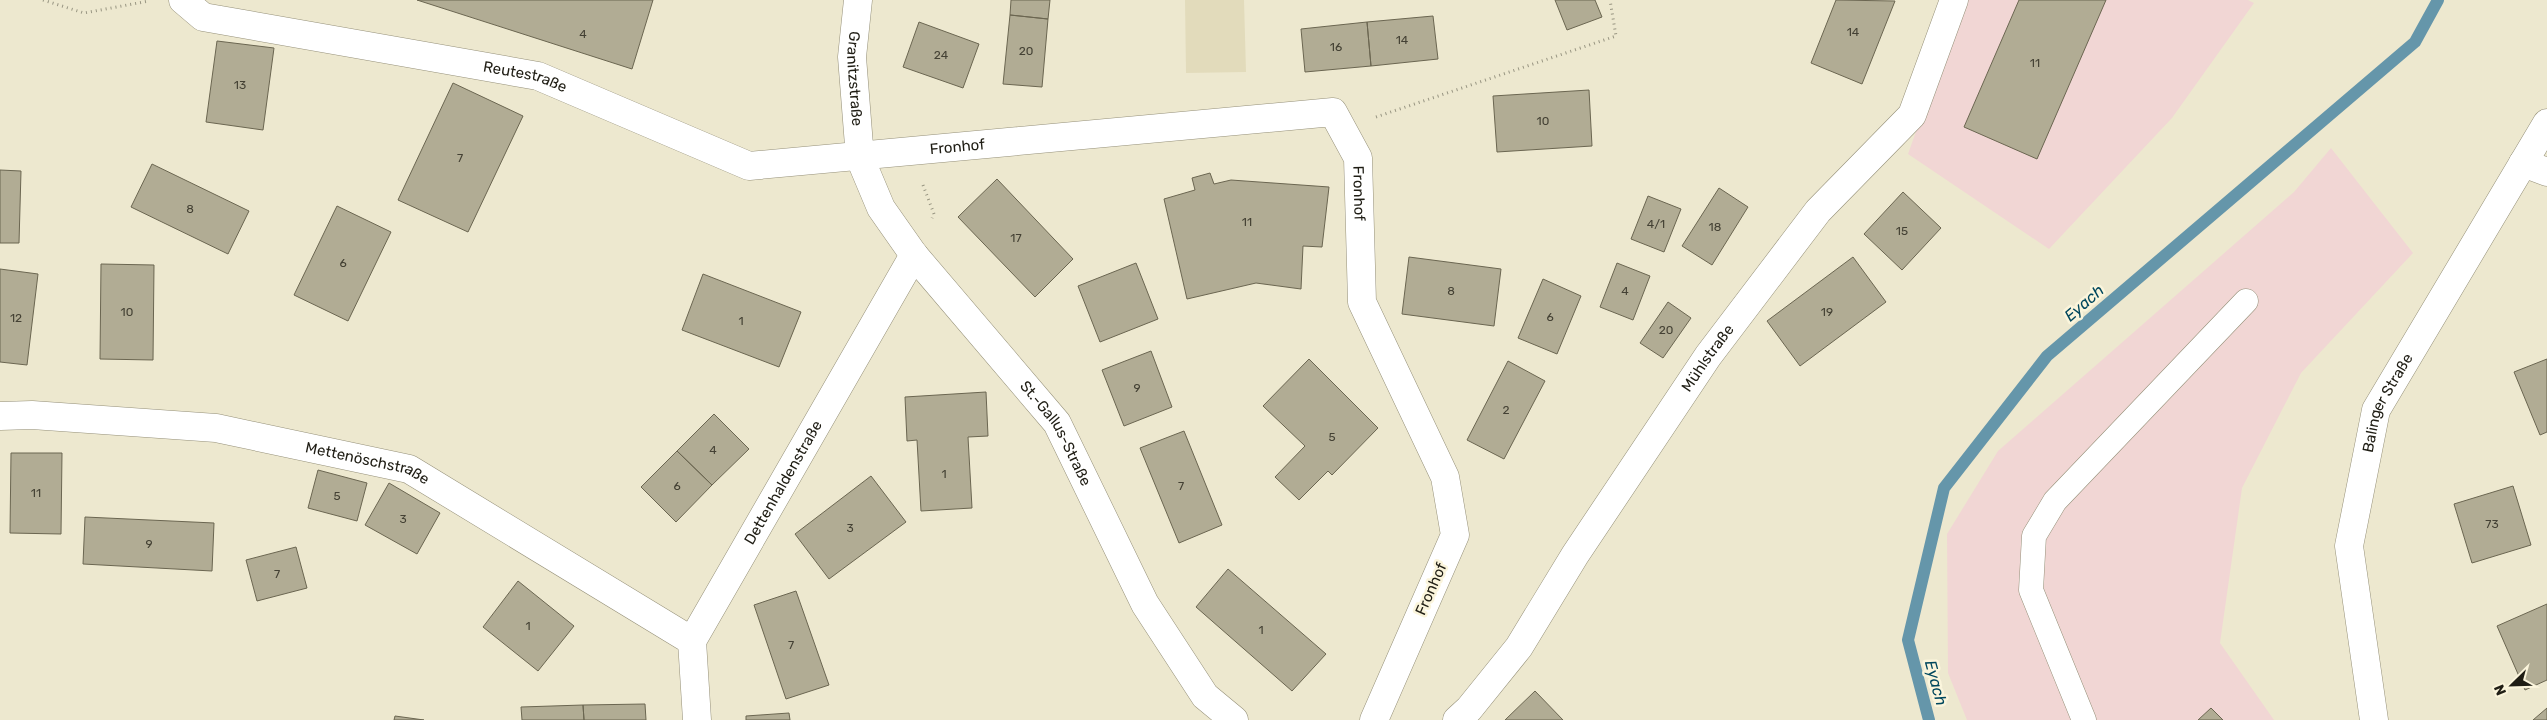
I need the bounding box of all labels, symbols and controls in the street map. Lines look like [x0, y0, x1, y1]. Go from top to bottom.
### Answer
house number: 14 [1847, 25, 1860, 39]
house number: 4 [579, 27, 587, 41]
street label: Granitzstraße [843, 30, 866, 127]
house number: 14 [1396, 33, 1409, 47]
house number: 16 [1330, 40, 1342, 54]
house number: 20 [1019, 44, 1033, 58]
house number: 24 [934, 48, 949, 62]
house number: 11 [2030, 56, 2040, 70]
street label: Reutestraße [482, 58, 570, 96]
house number: 13 [234, 78, 246, 92]
house number: 10 [1537, 114, 1549, 128]
street label: Fronhof [929, 135, 986, 158]
house number: 7 [457, 151, 463, 165]
street label: Fronhof [1349, 165, 1369, 221]
house number: 8 [186, 202, 194, 216]
house number: 11 [1242, 215, 1252, 229]
house number: 4/1 [1647, 217, 1665, 231]
house number: 18 [1709, 220, 1721, 234]
house number: 15 [1896, 224, 1908, 238]
house number: 17 [1010, 231, 1022, 245]
house number: 6 [339, 256, 347, 270]
water label: Eyach [2060, 281, 2108, 325]
house number: 8 [1447, 284, 1455, 298]
house number: 4 [1621, 284, 1629, 298]
house number: 10 [121, 305, 133, 319]
house number: 19 [1821, 305, 1833, 319]
house number: 6 [1546, 310, 1554, 324]
house number: 12 [10, 311, 22, 325]
house number: 1 [738, 314, 744, 328]
street label: Mühlstraße [1678, 321, 1738, 395]
house number: 20 [1659, 323, 1673, 337]
street label: Balinger Straße [2359, 350, 2417, 454]
street label: St.-Gallus-Straße [1016, 377, 1095, 489]
house number: 9 [1133, 381, 1141, 395]
house number: 2 [1502, 403, 1510, 417]
street label: Dettenhaldenstraße [740, 417, 826, 548]
house number: 5 [1328, 430, 1336, 444]
street label: Mettenöschstraße [304, 438, 433, 488]
house number: 4 [709, 443, 717, 457]
house number: 1 [941, 467, 947, 481]
house number: 6 [673, 479, 681, 493]
house number: 7 [1178, 479, 1184, 493]
house number: 11 [31, 486, 41, 500]
house number: 5 [333, 489, 341, 503]
house number: 3 [399, 512, 407, 526]
house number: 73 [2485, 517, 2499, 531]
house number: 3 [846, 521, 854, 535]
house number: 9 [145, 537, 153, 551]
street label: Fronhof [1412, 560, 1451, 618]
house number: 7 [274, 567, 280, 581]
house number: 1 [525, 619, 531, 633]
house number: 1 [1258, 623, 1264, 637]
house number: 7 [788, 638, 794, 652]
water label: Eyach [1921, 658, 1951, 708]
north arrow [2487, 660, 2537, 710]
text: N [2491, 682, 2510, 698]

